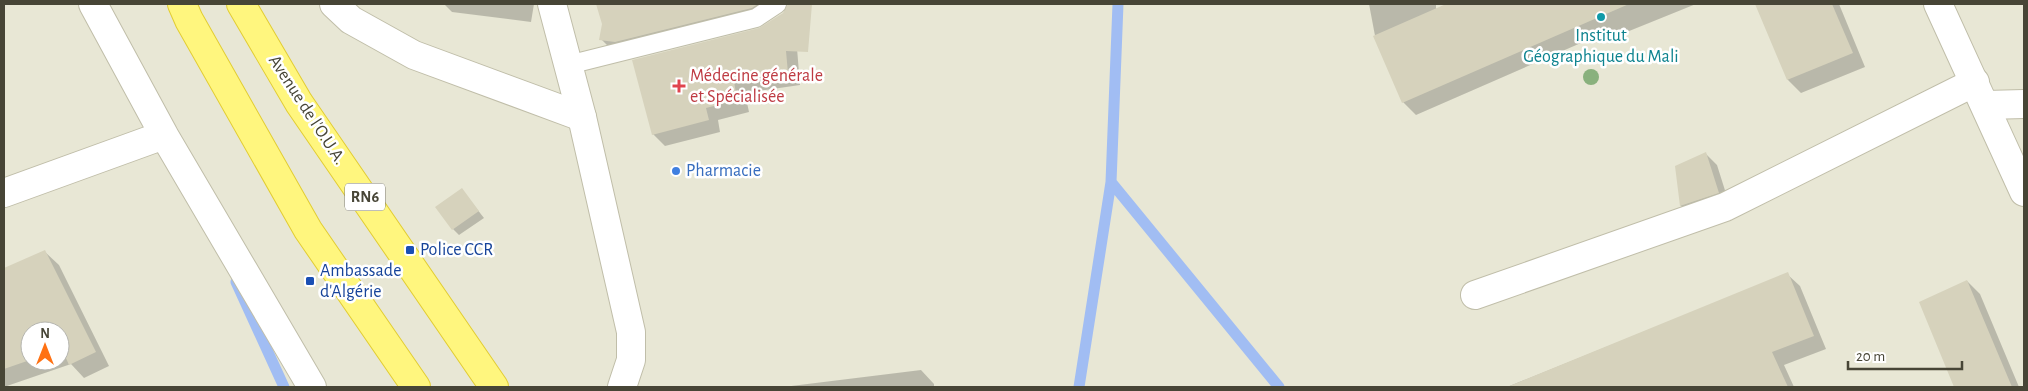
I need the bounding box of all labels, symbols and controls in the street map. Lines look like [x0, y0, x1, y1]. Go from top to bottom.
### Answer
marker: Institut Géographique du Mali [1595, 11, 1607, 23]
place label: Institut Géographique du Mali [1523, 27, 1679, 66]
street label: Avenue de l'O.U.A. [265, 52, 349, 168]
place label: Médecine générale et Spécialisée [690, 67, 823, 106]
marker: Médecine générale et Spécialisée [672, 79, 686, 93]
place label: Pharmacie [686, 162, 761, 180]
marker: Pharmacie [670, 165, 682, 177]
road number: RN6 [345, 183, 385, 210]
place label: Police CCR [420, 241, 493, 259]
marker: Police CCR [404, 244, 416, 256]
place label: Ambassade d'Algérie [320, 262, 401, 301]
marker: Ambassade d'Algérie [304, 275, 316, 287]
north arrow [20, 321, 70, 371]
text: N [40, 327, 50, 341]
scale bar [1848, 338, 1962, 370]
text: 20 m [1856, 349, 1885, 364]

